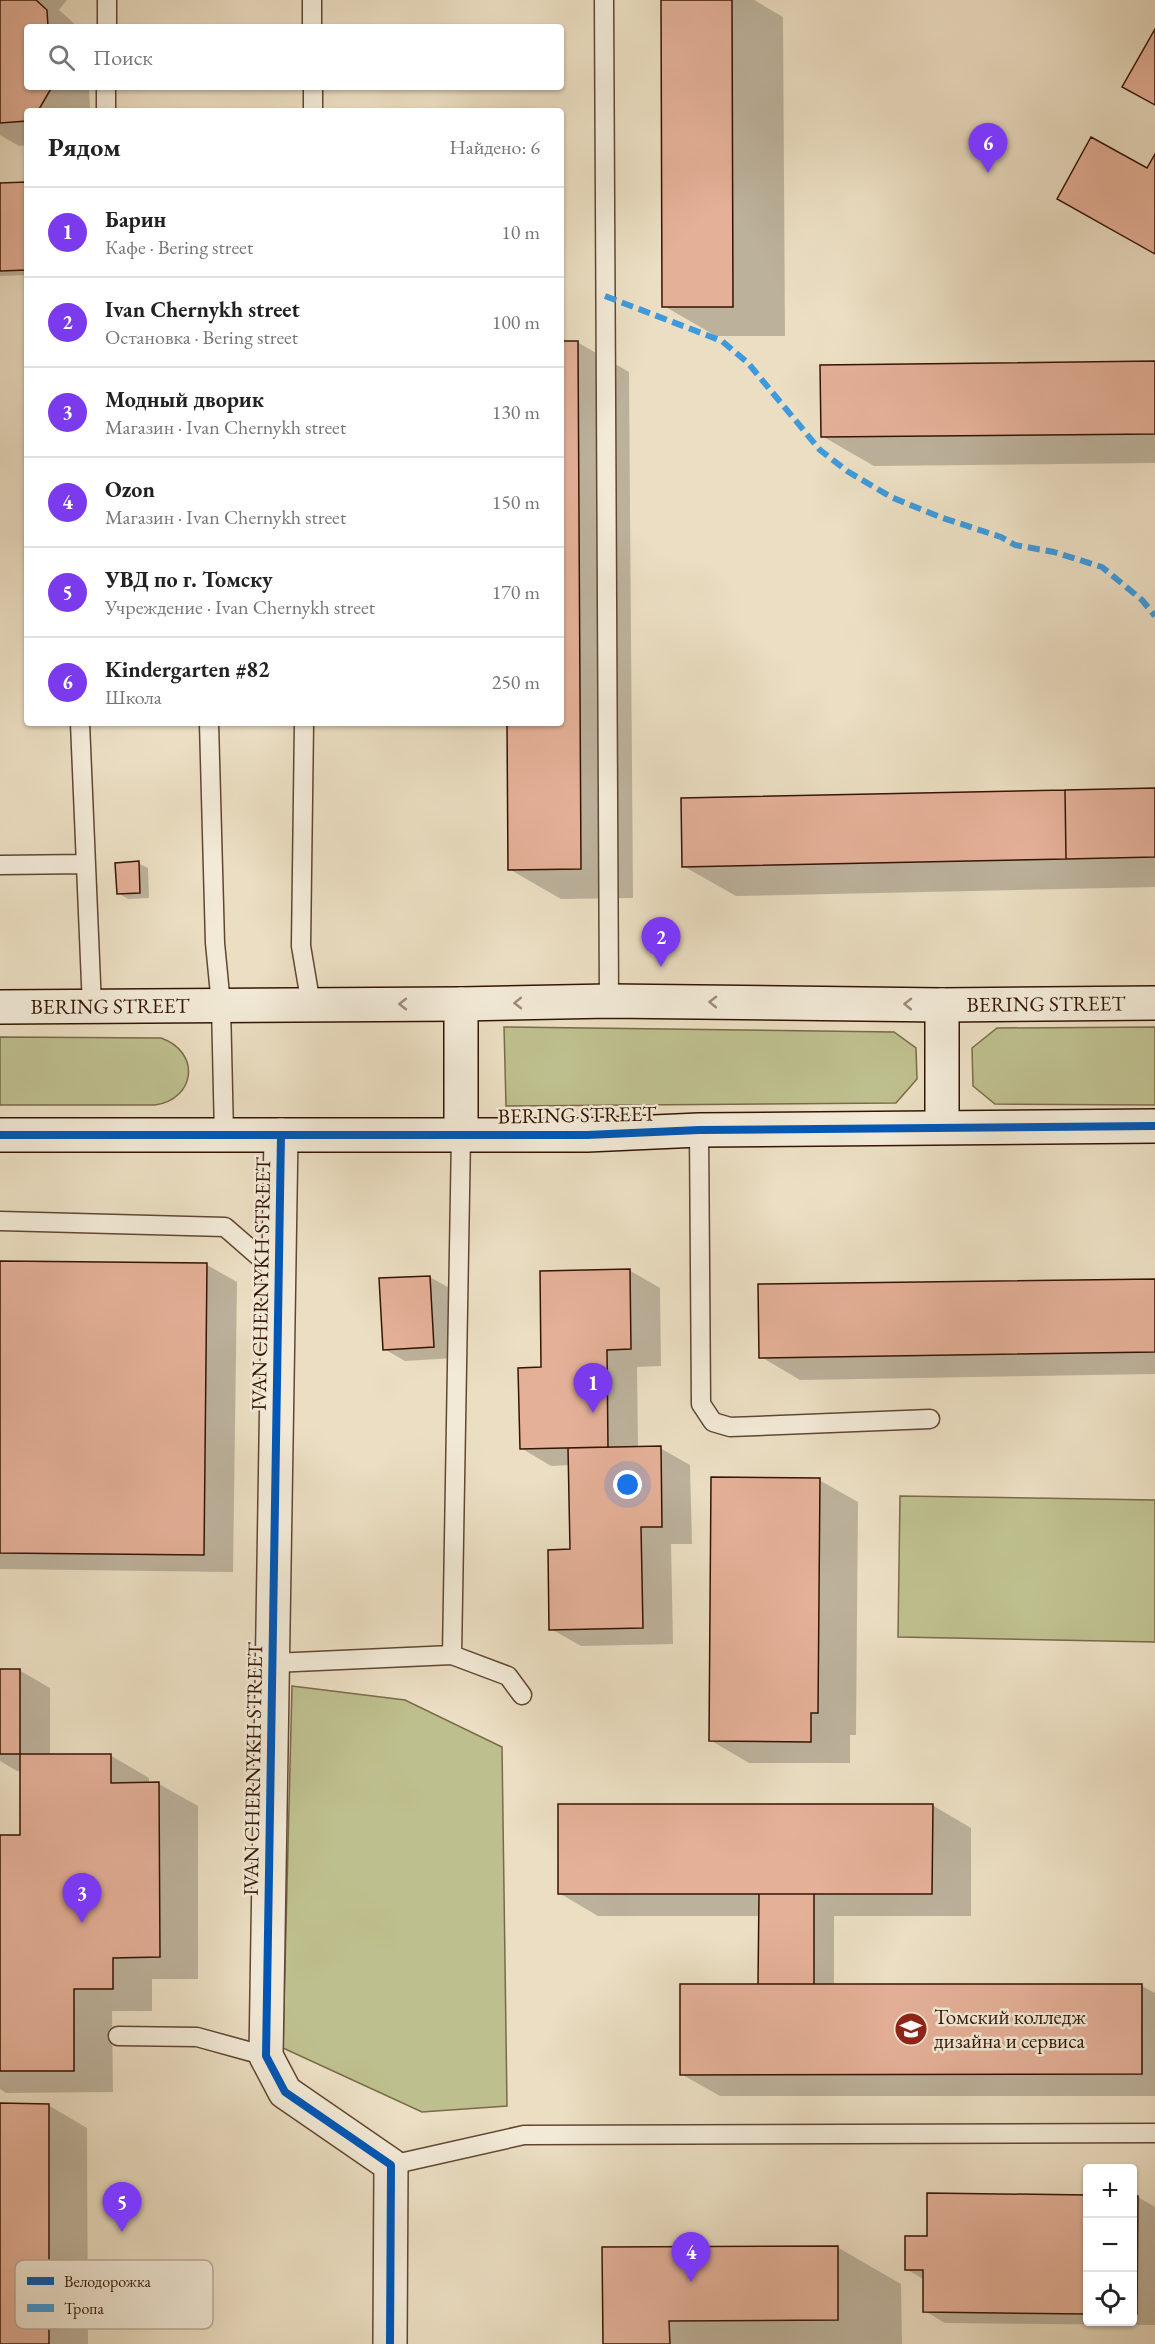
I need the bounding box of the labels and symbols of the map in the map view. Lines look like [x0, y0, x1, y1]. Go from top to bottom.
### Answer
pin: 6 [968, 124, 1008, 173]
pin: 2 [642, 918, 680, 967]
street label: BERING STREET [966, 989, 1127, 1018]
street label: BERING STREET [30, 992, 191, 1020]
one-way arrow [708, 996, 717, 1008]
one-way arrow [513, 997, 522, 1009]
one-way arrow [398, 998, 407, 1010]
one-way arrow [903, 998, 912, 1010]
street label: BERING STREET [497, 1100, 658, 1129]
street label: IVAN CHERNYKH STREET [245, 1156, 276, 1411]
pin: 1 [574, 1364, 612, 1413]
your location [613, 1470, 642, 1499]
street label: IVAN CHERNYKH STREET [237, 1641, 268, 1896]
pin: 3 [62, 1874, 101, 1923]
place label: Томский колледж дизайна и сервиса [934, 2003, 1086, 2054]
school or university icon: Томский колледж дизайна и сервиса [893, 2011, 929, 2047]
pin: 5 [102, 2182, 142, 2232]
pin: 4 [672, 2232, 710, 2282]
legend [15, 2260, 213, 2329]
text: Велодорожка [64, 2271, 151, 2292]
text: Тропа [64, 2298, 104, 2319]

